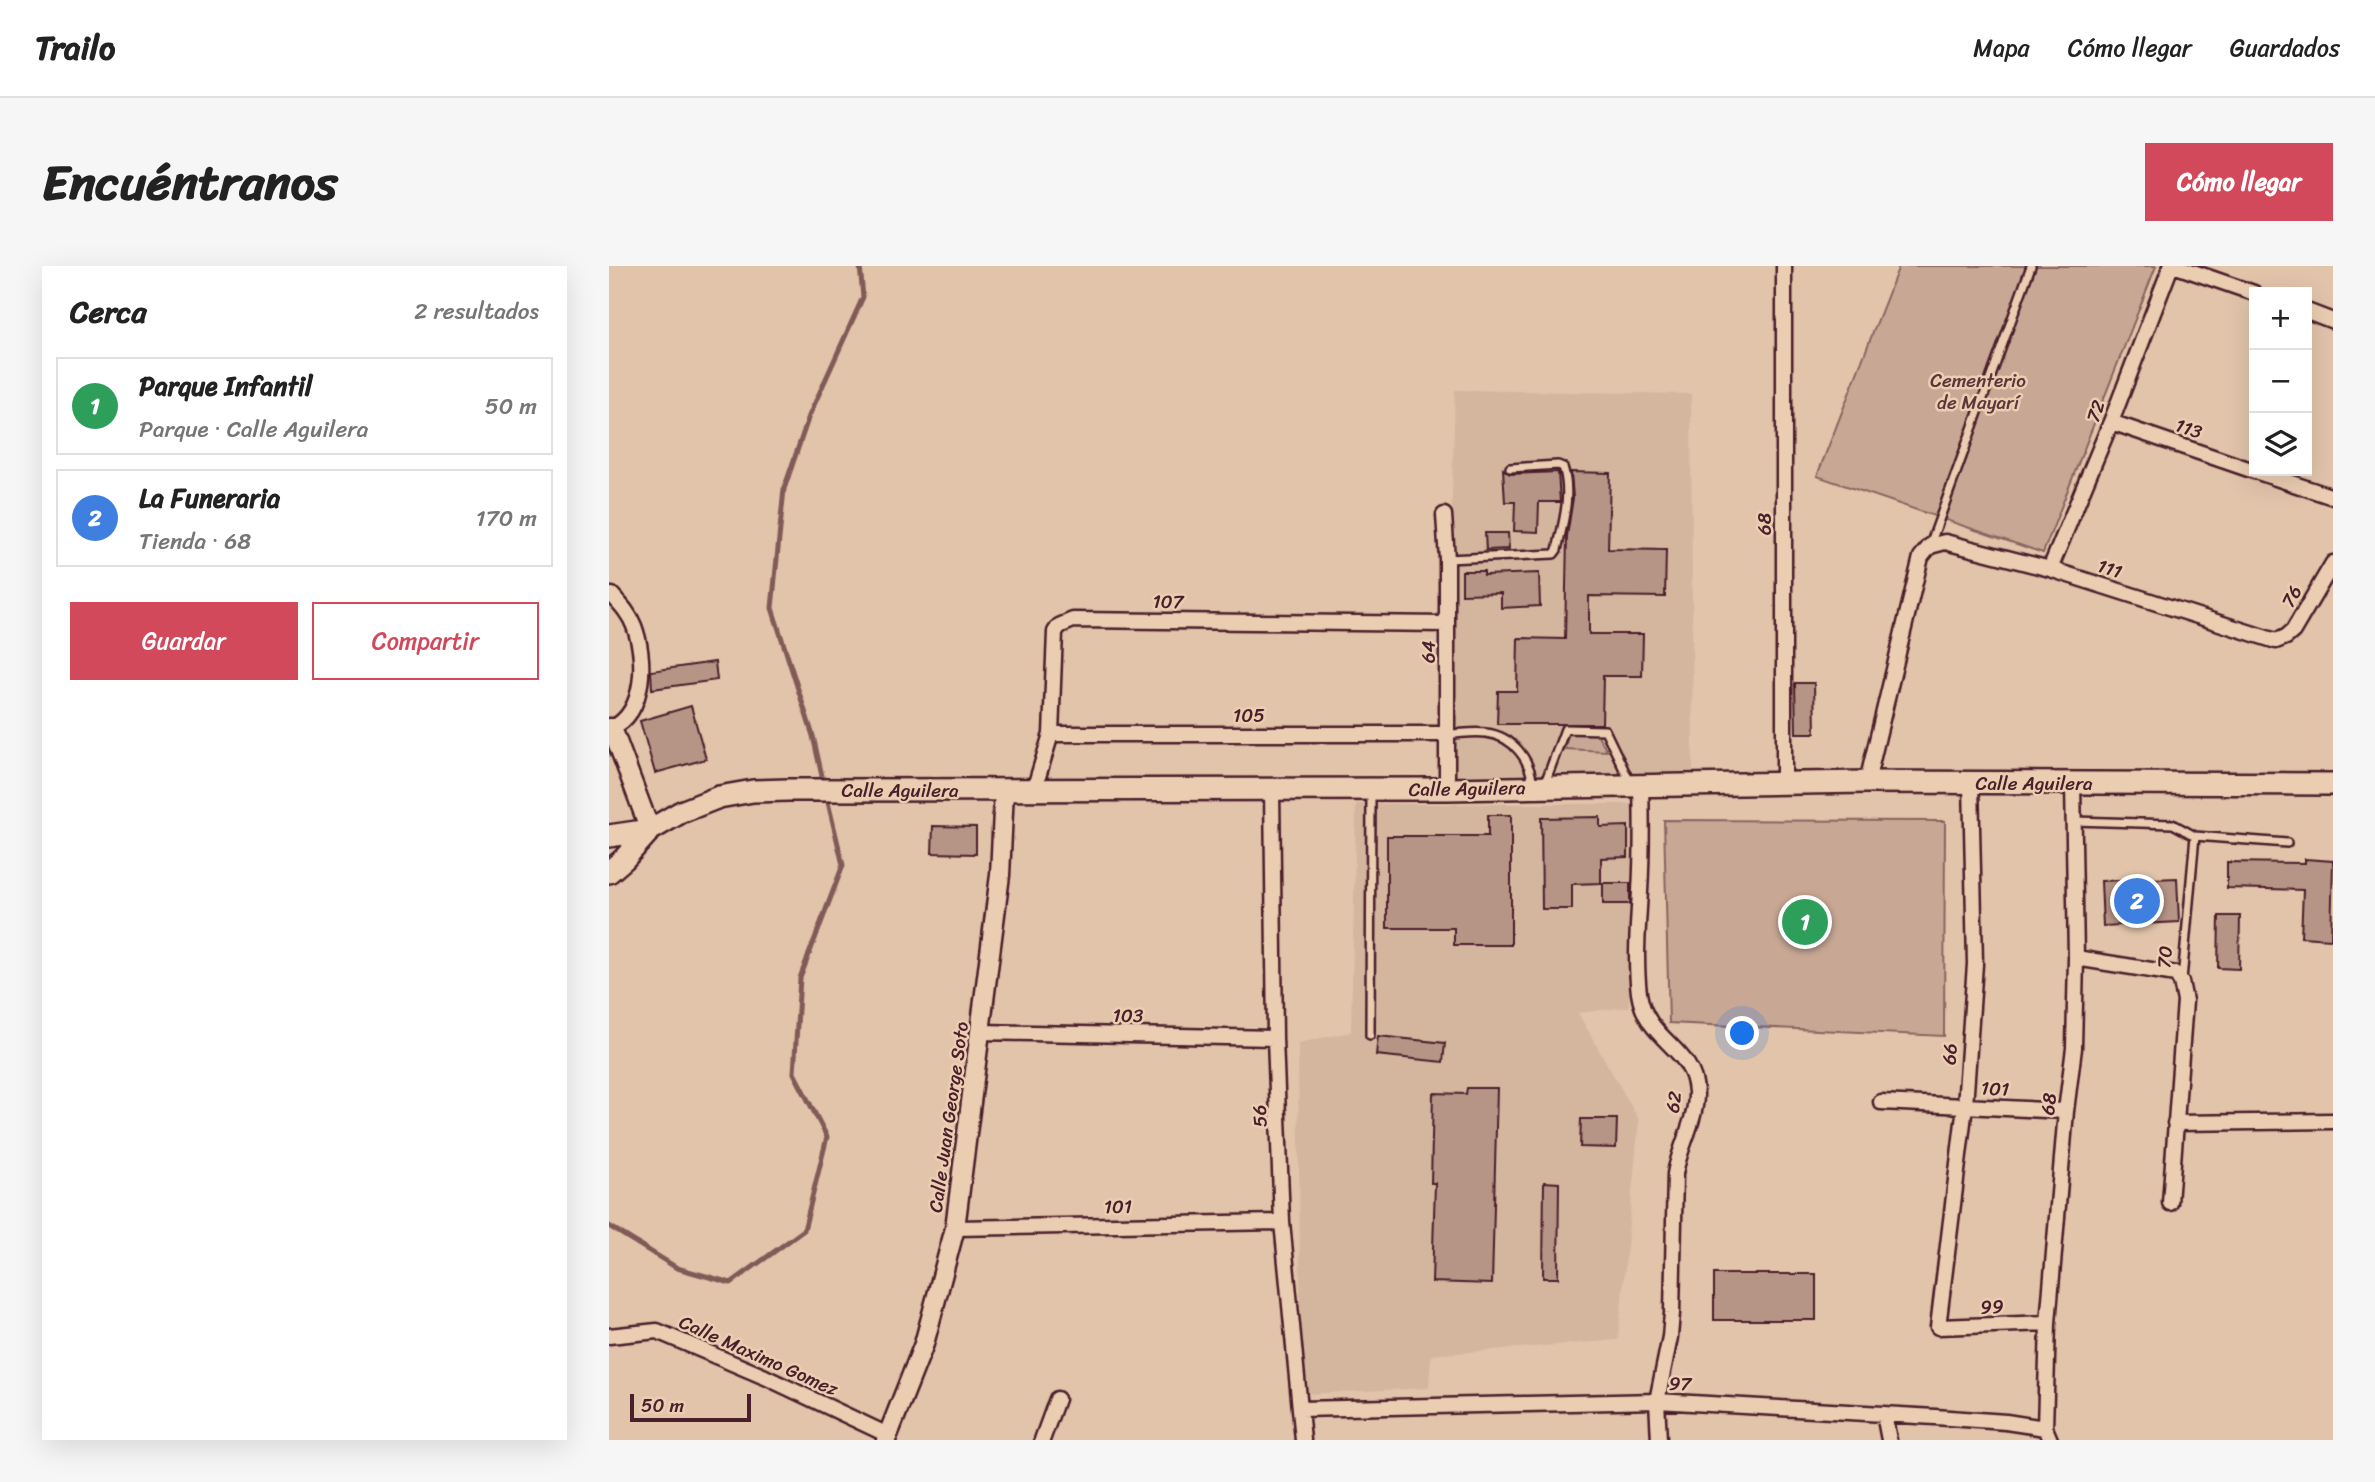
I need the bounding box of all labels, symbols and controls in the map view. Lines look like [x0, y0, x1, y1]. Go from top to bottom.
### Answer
text: Trailo [35, 19, 115, 77]
text: Mapa [1973, 27, 2030, 69]
text: Cómo llegar [2068, 27, 2192, 69]
text: Guardados [2230, 27, 2340, 69]
text: Encuéntranos [42, 139, 338, 226]
button: Cómo llegar [2145, 143, 2333, 221]
text: Cerca [70, 285, 146, 339]
map controls [2249, 287, 2312, 476]
button: + [2249, 287, 2312, 350]
text: 2 resultados [414, 291, 539, 332]
button: − [2249, 350, 2312, 413]
text: Parque Infantil [139, 363, 312, 409]
park label: Cementerio de Mayarí [1930, 364, 2026, 419]
text: 1 [90, 386, 100, 427]
text: 50 m [485, 386, 537, 427]
street label: 72 [2076, 395, 2115, 427]
text: Parque · Calle Aguilera [139, 409, 368, 450]
street label: 113 [2171, 409, 2207, 449]
button: layers [2249, 413, 2312, 476]
text: La Funeraria [139, 475, 280, 521]
text: 2 [88, 498, 102, 539]
text: 170 m [476, 498, 537, 539]
street label: 68 [1748, 512, 1781, 535]
text: Tienda · 68 [139, 521, 251, 562]
street label: 111 [2093, 549, 2127, 588]
street label: 76 [2272, 579, 2311, 614]
street label: 107 [1152, 585, 1185, 618]
button: Guardar [70, 602, 298, 680]
button: Compartir [312, 602, 539, 680]
street label: 64 [1412, 641, 1445, 663]
street label: 105 [1233, 699, 1265, 732]
street label: Calle Aguilera [1976, 767, 2093, 800]
street label: Calle Aguilera [1408, 771, 1526, 806]
street label: Calle Aguilera [842, 774, 959, 807]
pin: 2 [2114, 875, 2160, 927]
pin: 1 [1782, 896, 1828, 948]
street label: 70 [2147, 944, 2182, 970]
street label: 103 [1112, 999, 1144, 1032]
your location [1725, 1016, 1759, 1050]
street label: Calle Juan George Soto [919, 1019, 978, 1215]
street label: 66 [1932, 1042, 1967, 1066]
street label: 101 [1980, 1071, 2010, 1106]
street label: 62 [1655, 1089, 1691, 1115]
street label: 68 [2031, 1091, 2066, 1117]
street label: 56 [1243, 1104, 1276, 1128]
street label: 101 [1104, 1190, 1132, 1223]
street label: 99 [1980, 1290, 2004, 1323]
street label: Calle Maximo Gomez [674, 1306, 845, 1406]
street label: 97 [1668, 1366, 1693, 1401]
text: 50 m [641, 1389, 684, 1422]
scale bar [630, 1391, 751, 1423]

